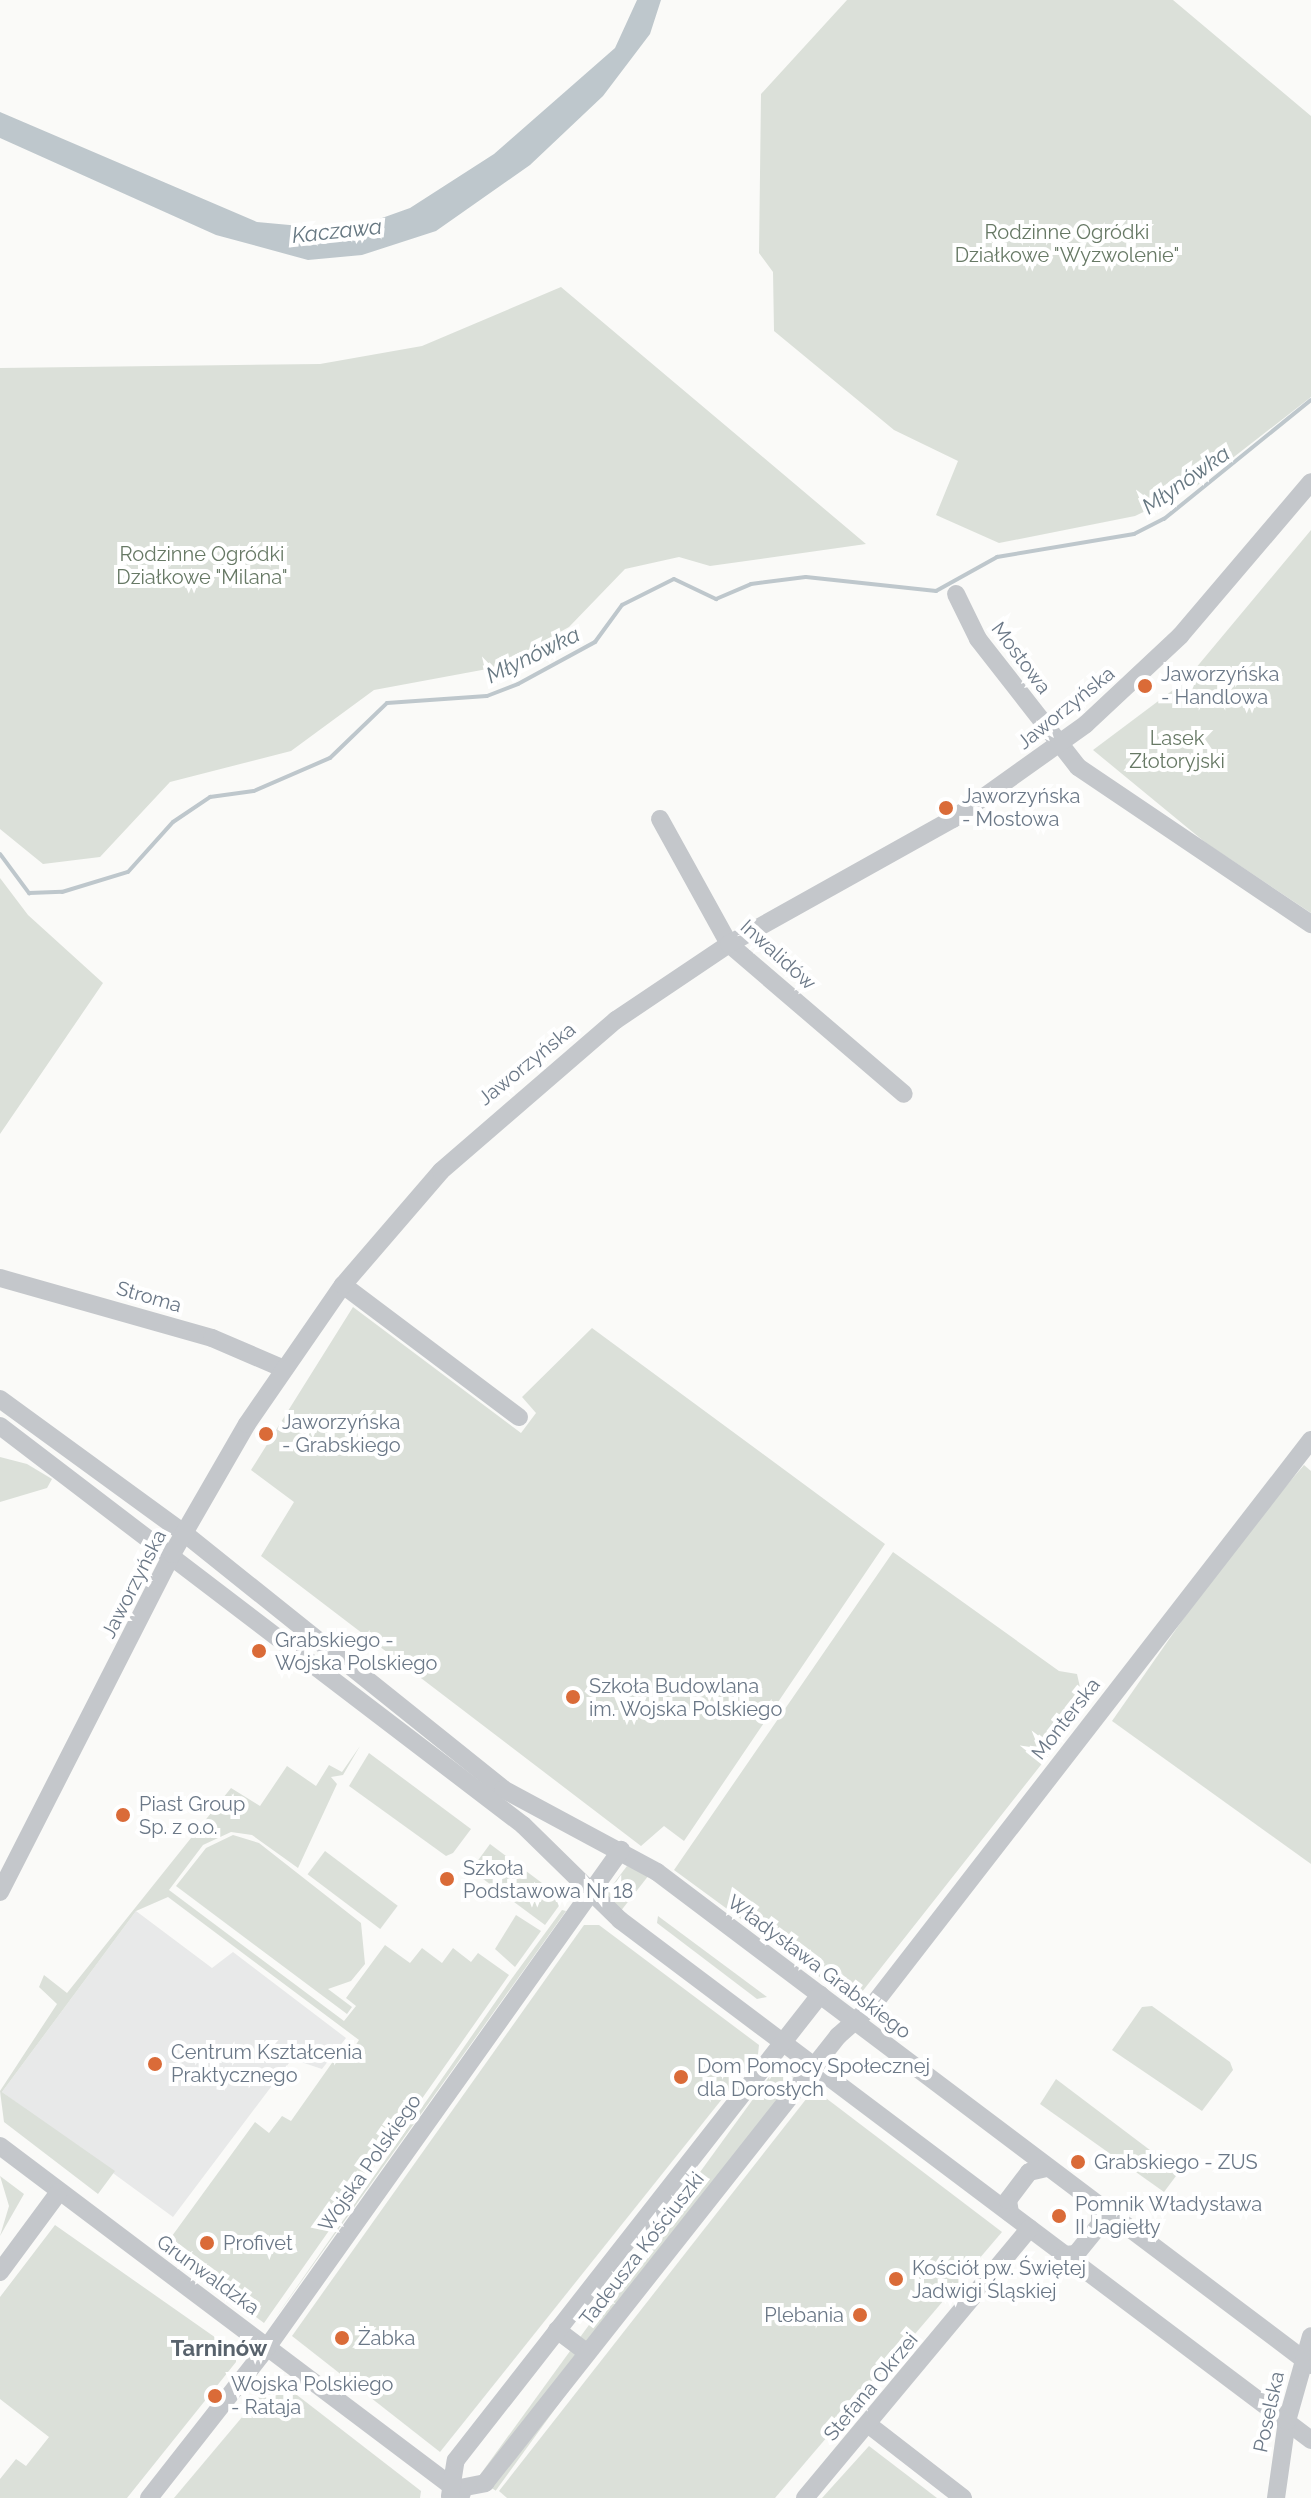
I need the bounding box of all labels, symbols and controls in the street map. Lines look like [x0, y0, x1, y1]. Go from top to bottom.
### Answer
water label: Kaczawa [291, 213, 383, 249]
park label: Rodzinne Ogródki Działkowe "Wyzwolenie" [954, 220, 1180, 267]
water label: Młynówka [1137, 440, 1235, 520]
park label: Rodzinne Ogródki Działkowe "Milana" [116, 543, 288, 590]
street label: Mostowa [986, 617, 1056, 699]
water label: Młynówka [482, 621, 584, 689]
street label: Jaworzyńska [1012, 661, 1120, 755]
place label: Jaworzyńska - Handlowa [1161, 662, 1279, 709]
marker: Jaworzyńska - Handlowa [1136, 677, 1154, 695]
park label: Lasek Złotoryjski [1129, 727, 1225, 774]
place label: Jaworzyńska - Mostowa [962, 784, 1080, 831]
marker: Jaworzyńska - Mostowa [937, 799, 955, 817]
street label: Inwalidów [735, 915, 821, 995]
street label: Jaworzyńska [473, 1017, 581, 1111]
street label: Stroma [114, 1276, 184, 1318]
place label: Jaworzyńska - Grabskiego [282, 1410, 401, 1457]
marker: Jaworzyńska - Grabskiego [257, 1425, 275, 1443]
street label: Jaworzyńska [96, 1526, 172, 1642]
place label: Grabskiego - Wojska Polskiego [275, 1628, 437, 1675]
marker: Grabskiego - Wojska Polskiego [250, 1642, 268, 1660]
street label: Monterska [1027, 1673, 1105, 1765]
place label: Szkoła Budowlana im. Wojska Polskiego [589, 1674, 783, 1721]
marker: Szkoła Budowlana im. Wojska Polskiego [564, 1688, 582, 1706]
place label: Piast Group Sp. z o.o. [139, 1792, 245, 1839]
marker: Piast Group Sp. z o.o. [114, 1806, 132, 1824]
place label: Szkoła Podstawowa Nr 18 [463, 1856, 634, 1903]
marker: Szkoła Podstawowa Nr 18 [438, 1870, 456, 1888]
street label: Władysława Grabskiego [722, 1890, 916, 2044]
place label: Centrum Kształcenia Praktycznego [171, 2040, 362, 2087]
place label: Dom Pomocy Społecznej dla Dorosłych [697, 2054, 931, 2101]
marker: Centrum Kształcenia Praktycznego [146, 2055, 164, 2073]
marker: Dom Pomocy Społecznej dla Dorosłych [672, 2068, 690, 2086]
street label: Wojska Polskiego [314, 2090, 426, 2236]
place label: Grabskiego - ZUS [1094, 2150, 1258, 2174]
marker: Grabskiego - ZUS [1069, 2153, 1087, 2171]
street label: Tadeusza Kościuszki [575, 2168, 709, 2330]
place label: Pomnik Władysława II Jagiełły [1075, 2192, 1263, 2239]
marker: Pomnik Władysława II Jagiełły [1050, 2207, 1068, 2225]
street label: Grunwaldzka [152, 2230, 264, 2320]
place label: Profivet [223, 2231, 293, 2255]
marker: Profivet [198, 2234, 216, 2252]
place label: Kościół pw. Świętej Jadwigi Śląskiej [912, 2256, 1087, 2303]
marker: Kościół pw. Świętej Jadwigi Śląskiej [887, 2270, 905, 2288]
place label: Plebania [764, 2303, 844, 2327]
marker: Plebania [851, 2306, 869, 2324]
place label: Żabka [358, 2326, 415, 2350]
street label: Stefana Okrzei [819, 2328, 923, 2446]
marker: Żabka [333, 2329, 351, 2347]
district label: Tarninów [171, 2336, 267, 2362]
street label: Poselska [1249, 2369, 1289, 2455]
place label: Wojska Polskiego - Rataja [231, 2372, 393, 2419]
marker: Wojska Polskiego - Rataja [206, 2387, 224, 2405]

